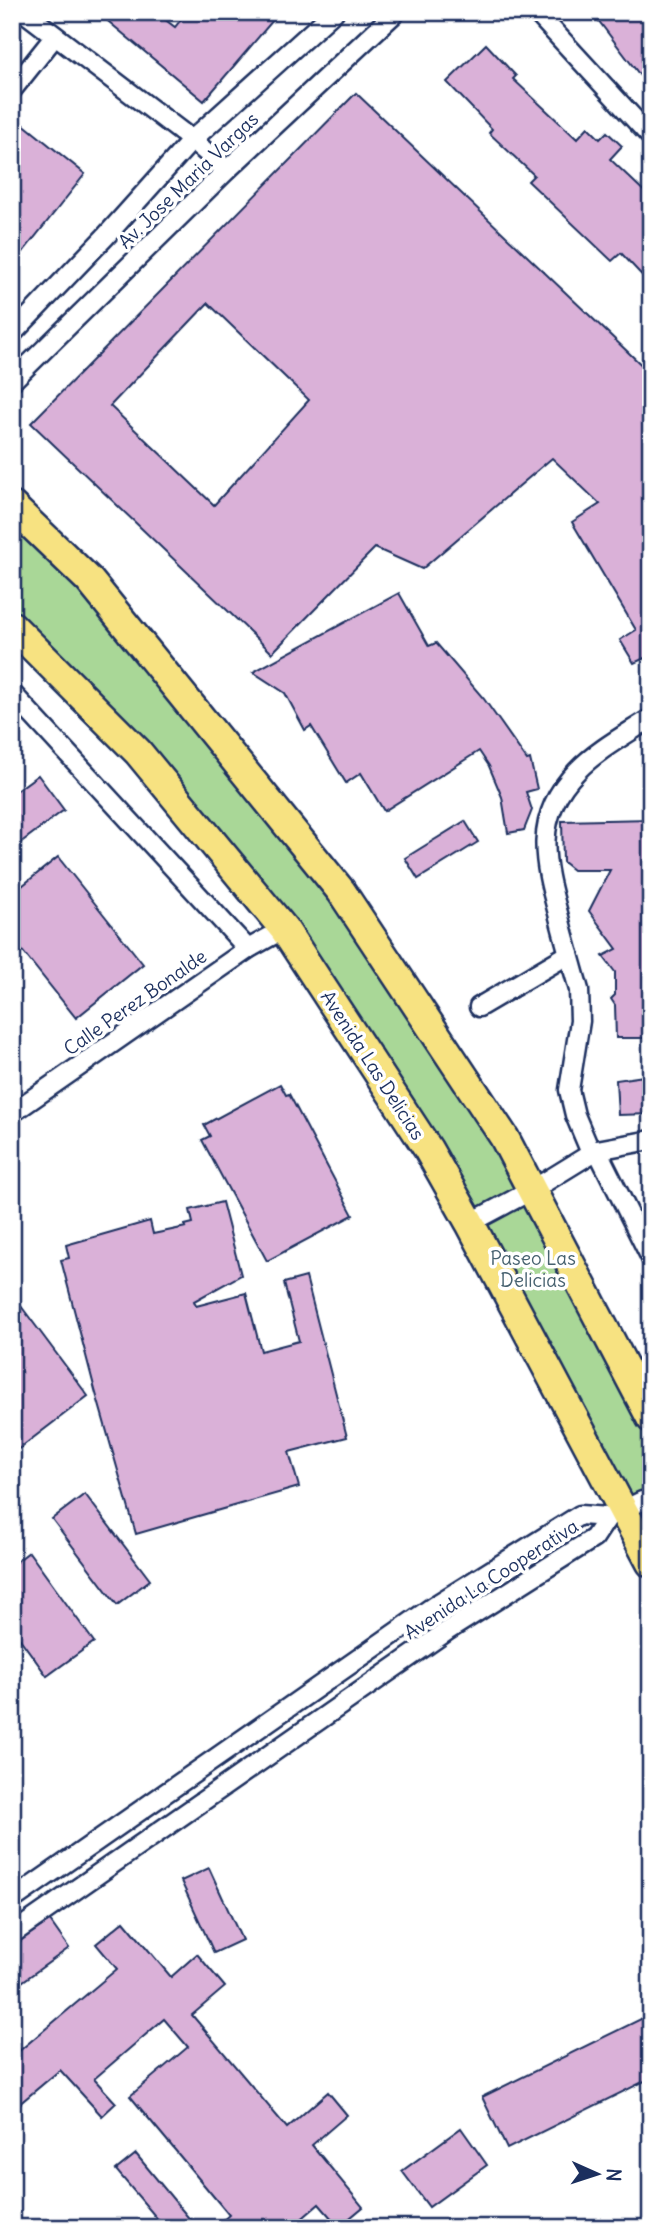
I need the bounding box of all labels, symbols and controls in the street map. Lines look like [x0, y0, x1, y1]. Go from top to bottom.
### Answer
street label: Av. Jose Maria Vargas [113, 107, 263, 253]
street label: Calle Perez Bonalde [59, 944, 211, 1060]
street label: Avenida Las Delicias [316, 986, 430, 1144]
park label: Paseo Las Delicias [490, 1246, 576, 1292]
street label: Avenida La Cooperativa [399, 1514, 583, 1644]
north arrow [562, 2138, 632, 2208]
text: N [602, 2168, 626, 2182]

